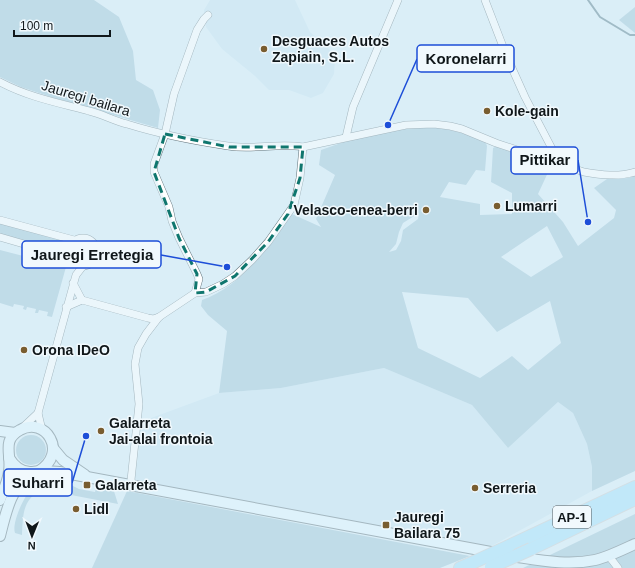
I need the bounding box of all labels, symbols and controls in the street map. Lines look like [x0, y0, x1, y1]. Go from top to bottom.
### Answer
scale bar [14, 12, 110, 38]
text: 100 m [20, 19, 53, 33]
place label: Desguaces Autos Zapiain, S.L. [272, 33, 389, 65]
marker: Desguaces Autos Zapiain, S.L. [259, 44, 269, 54]
callout: Koronelarri [417, 45, 514, 72]
text: Koronelarri [426, 50, 506, 67]
street label: Jauregi bailara [40, 77, 132, 119]
place label: Kole-gain [495, 103, 559, 119]
marker: Kole-gain [482, 106, 492, 116]
callout: Pittikar [511, 147, 578, 174]
text: Pittikar [520, 151, 571, 168]
place label: Lumarri [505, 198, 557, 214]
marker: Lumarri [492, 201, 502, 211]
place label: Velasco-enea-berri [293, 202, 418, 218]
marker: Velasco-enea-berri [421, 205, 431, 215]
callout: Jauregi Erretegia [22, 241, 161, 268]
text: Jauregi Erretegia [31, 246, 154, 263]
place label: Orona IDeO [32, 342, 110, 358]
marker: Orona IDeO [19, 345, 29, 355]
place label: Galarreta Jai-alai frontoia [109, 415, 213, 447]
marker: Galarreta Jai-alai frontoia [96, 426, 106, 436]
callout: Suharri [4, 469, 72, 496]
text: Suharri [12, 474, 64, 491]
place label: Galarreta [95, 477, 157, 493]
marker: Galarreta [82, 480, 92, 490]
place label: Serreria [483, 480, 536, 496]
marker: Serreria [470, 483, 480, 493]
place label: Lidl [84, 501, 109, 517]
marker: Lidl [71, 504, 81, 514]
road number: AP-1 [553, 506, 591, 528]
place label: Jauregi Bailara 75 [394, 509, 460, 541]
north arrow [12, 516, 52, 556]
marker: Jauregi Bailara 75 [381, 520, 391, 530]
text: N [28, 540, 36, 552]

